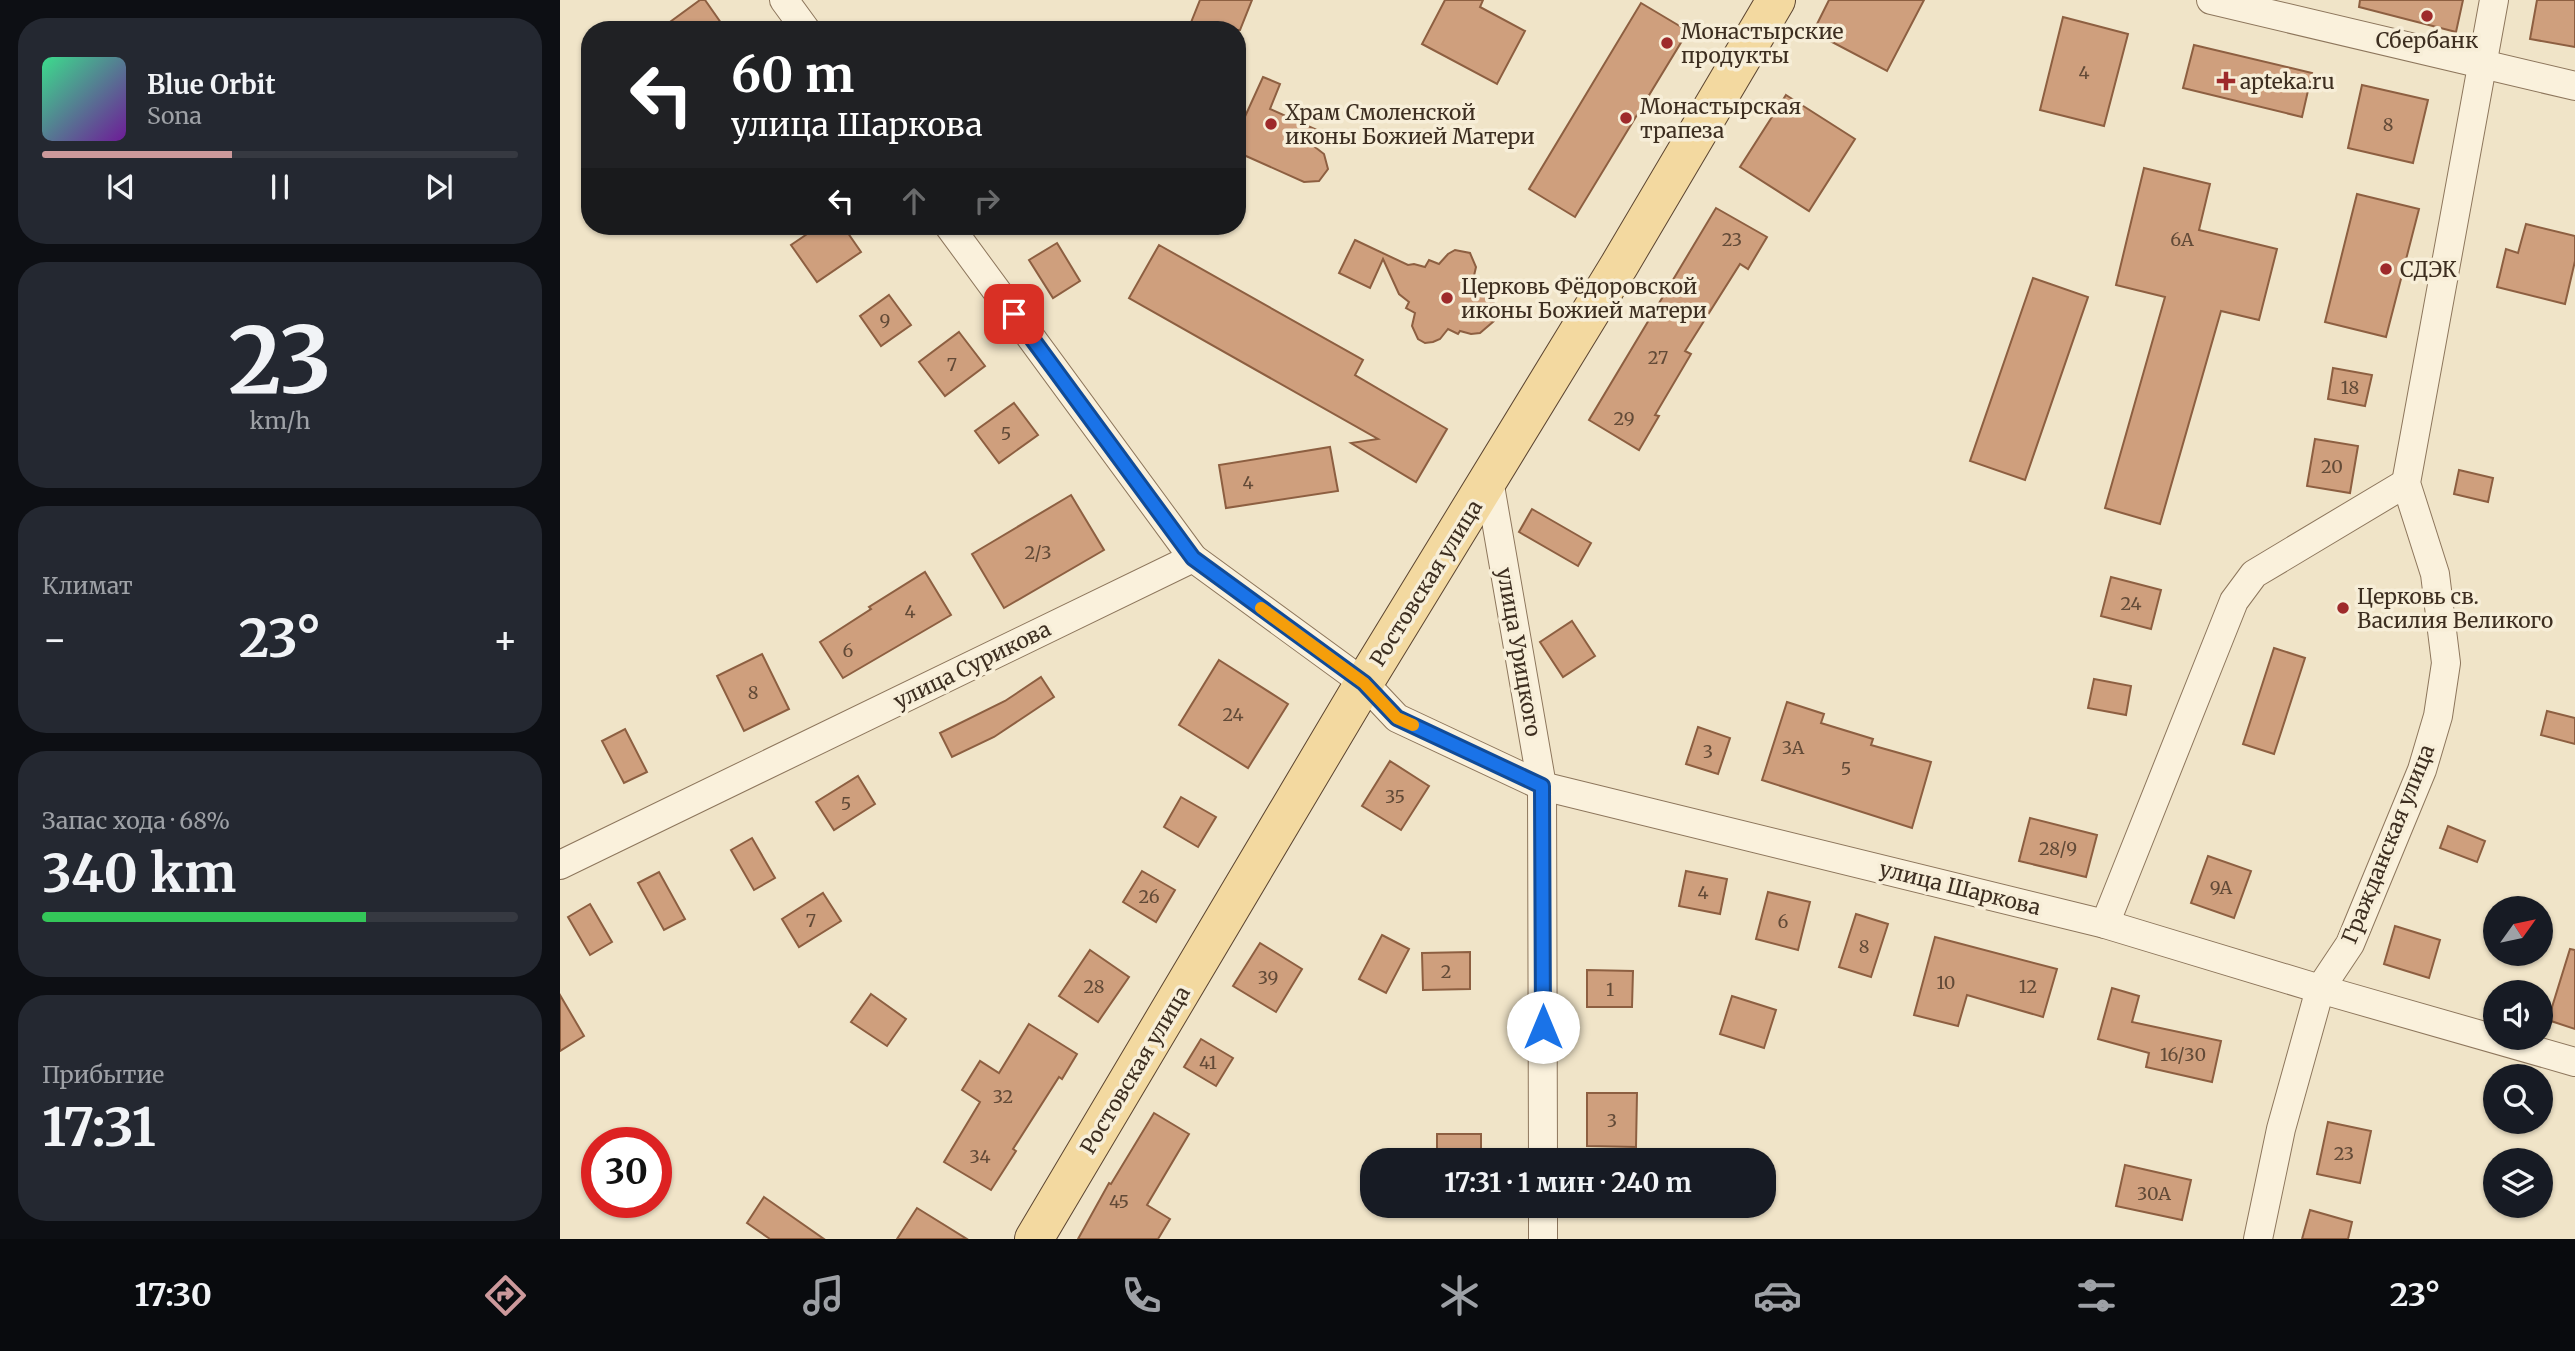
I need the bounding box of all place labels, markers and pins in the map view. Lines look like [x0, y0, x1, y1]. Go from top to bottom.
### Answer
marker: Сбербанк [2419, 8, 2435, 24]
place label: Монастырские продукты [1681, 18, 1844, 69]
place label: Сбербанк [2376, 27, 2478, 54]
marker: Монастырские продукты [1659, 35, 1675, 51]
place label: apteka.ru [2240, 68, 2335, 95]
marker: apteka.ru [2218, 73, 2234, 89]
place label: Монастырская трапеза [1640, 93, 1801, 144]
place label: Храм Смоленской иконы Божией Матери [1285, 99, 1535, 150]
marker: Монастырская трапеза [1618, 110, 1634, 126]
marker: Храм Смоленской иконы Божией Матери [1263, 116, 1279, 132]
place label: СДЭК [2400, 256, 2457, 283]
marker: СДЭК [2378, 261, 2394, 277]
place label: Церковь Фёдоровской иконы Божией матери [1461, 273, 1707, 324]
pin [984, 284, 1044, 344]
marker: Церковь Фёдоровской иконы Божией матери [1439, 290, 1455, 306]
place label: Церковь св. Василия Великого [2357, 583, 2553, 634]
marker: Церковь св. Василия Великого [2335, 600, 2351, 616]

